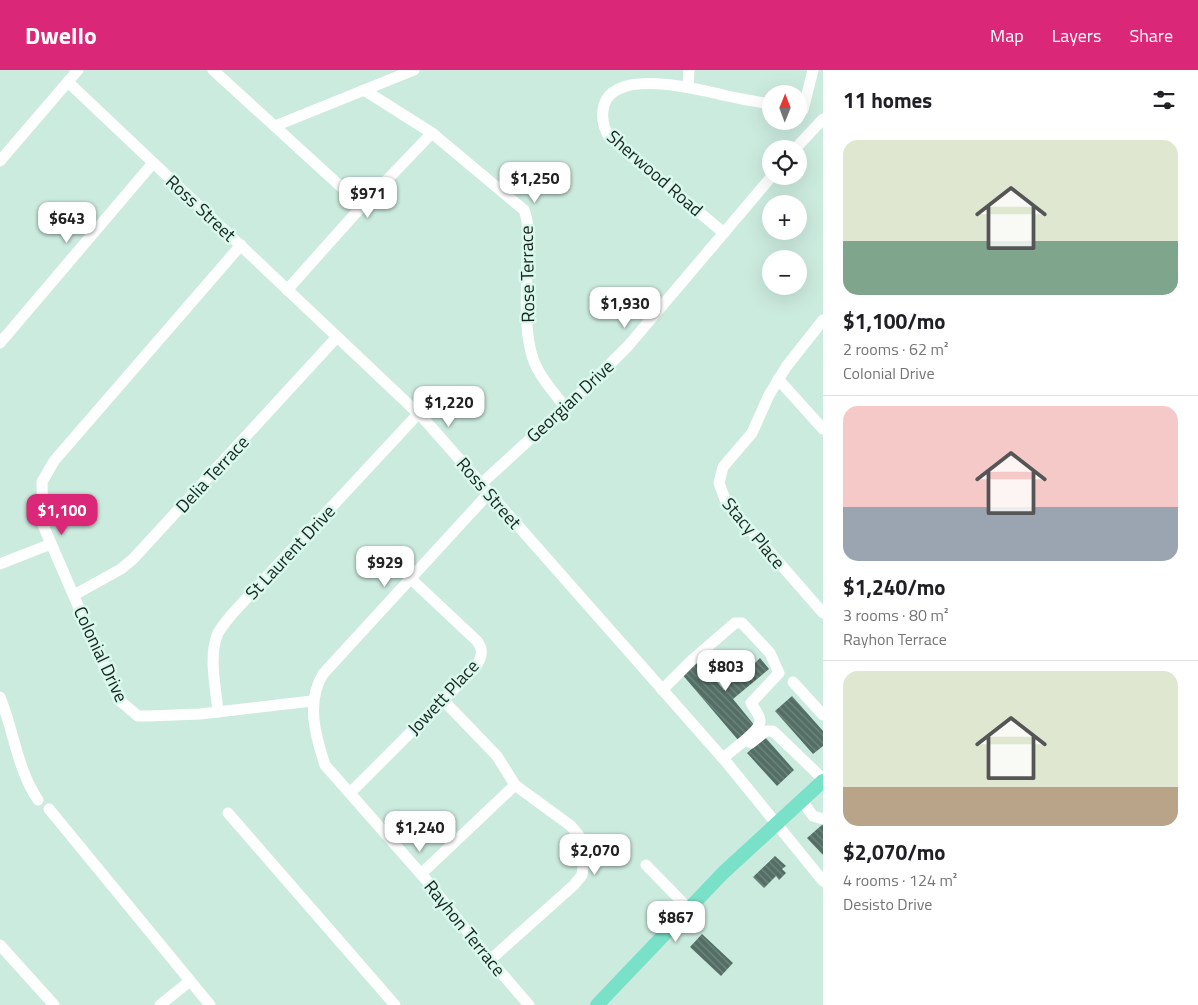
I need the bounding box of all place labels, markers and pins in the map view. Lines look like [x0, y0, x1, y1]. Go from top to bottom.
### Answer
pin: $1,250 [494, 162, 576, 204]
pin: $971 [338, 176, 398, 219]
pin: $643 [37, 202, 97, 244]
pin: $1,930 [584, 286, 666, 329]
pin: $1,220 [408, 386, 490, 428]
pin: $1,100 [21, 494, 103, 536]
pin: $929 [355, 546, 415, 588]
pin: $803 [696, 650, 756, 692]
pin: $1,240 [379, 810, 461, 853]
pin: $2,070 [554, 834, 636, 876]
pin: $867 [646, 900, 706, 943]

